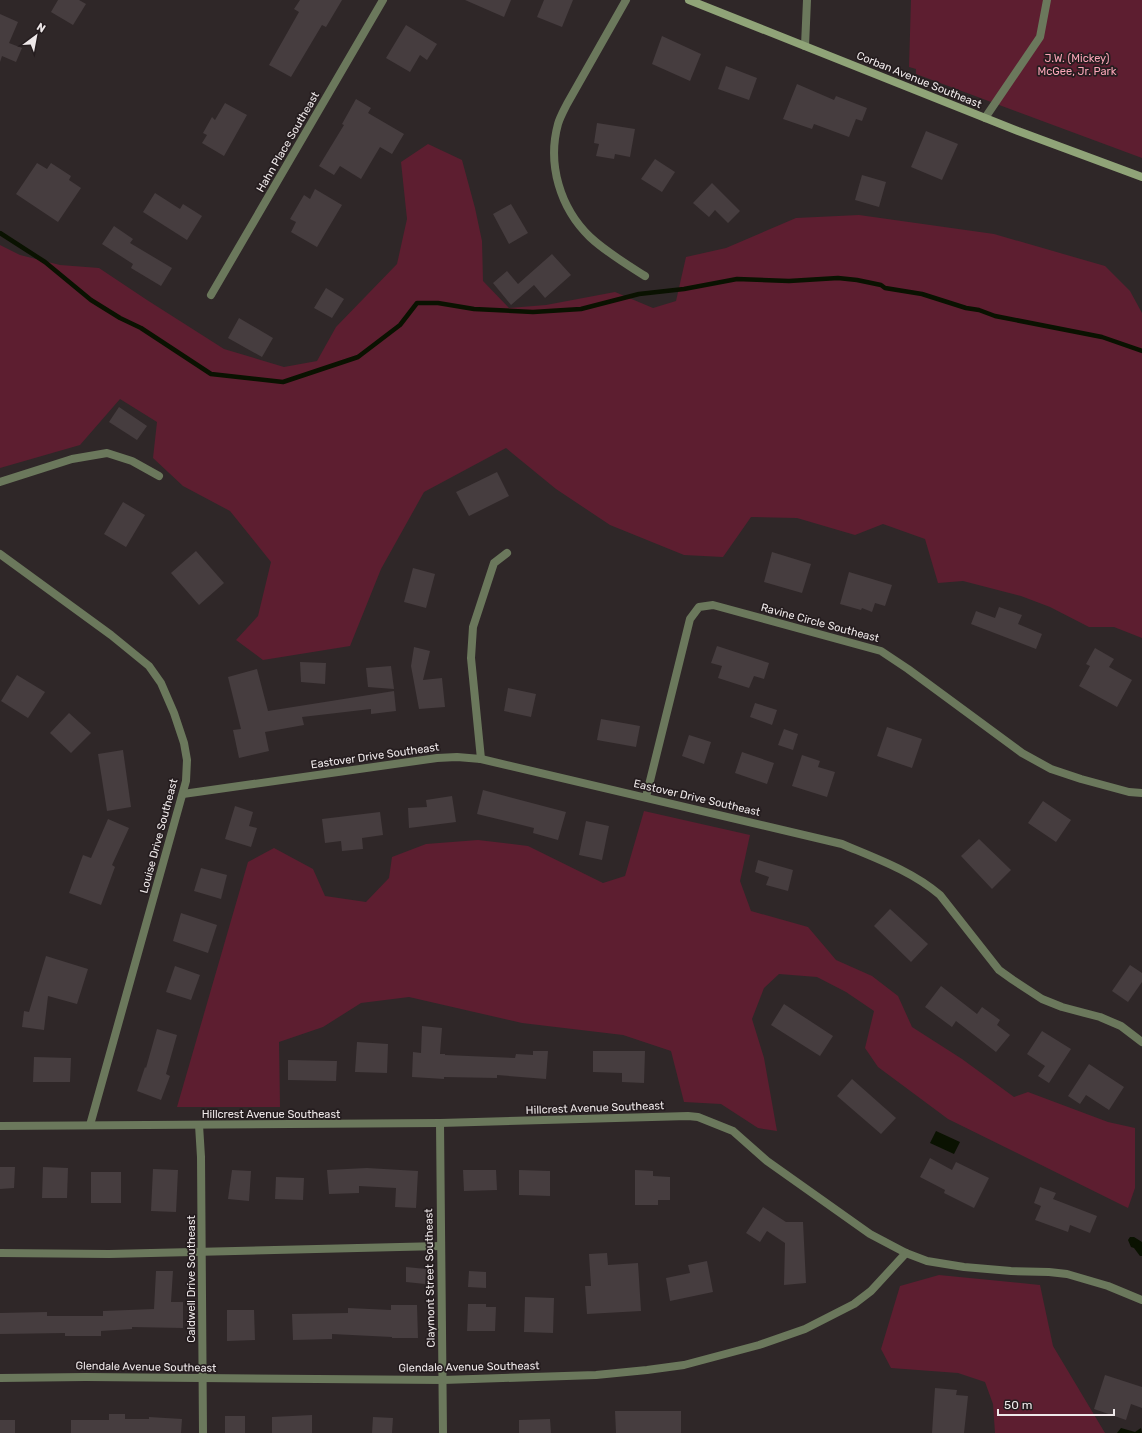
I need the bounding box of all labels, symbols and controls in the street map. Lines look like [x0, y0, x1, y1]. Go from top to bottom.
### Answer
north arrow [16, 16, 56, 56]
text: N [34, 20, 48, 36]
street label: Corban Avenue Southeast [855, 49, 984, 111]
park label: J.W. (Mickey) McGee, Jr. Park [1038, 52, 1117, 78]
street label: Hahn Place Southeast [254, 89, 322, 194]
street label: Ravine Circle Southeast [759, 601, 881, 645]
street label: Eastover Drive Southeast [310, 740, 441, 771]
street label: Louise Drive Southeast [137, 777, 181, 895]
street label: Eastover Drive Southeast [632, 777, 762, 819]
street label: Hillcrest Avenue Southeast [526, 1099, 665, 1117]
street label: Hillcrest Avenue Southeast [202, 1108, 341, 1121]
street label: Claymont Street Southeast [422, 1208, 438, 1348]
street label: Caldwell Drive Southeast [185, 1215, 198, 1343]
street label: Glendale Avenue Southeast [75, 1359, 217, 1375]
street label: Glendale Avenue Southeast [398, 1359, 540, 1375]
scale bar [998, 1391, 1114, 1417]
text: 50 m [1004, 1398, 1032, 1412]

